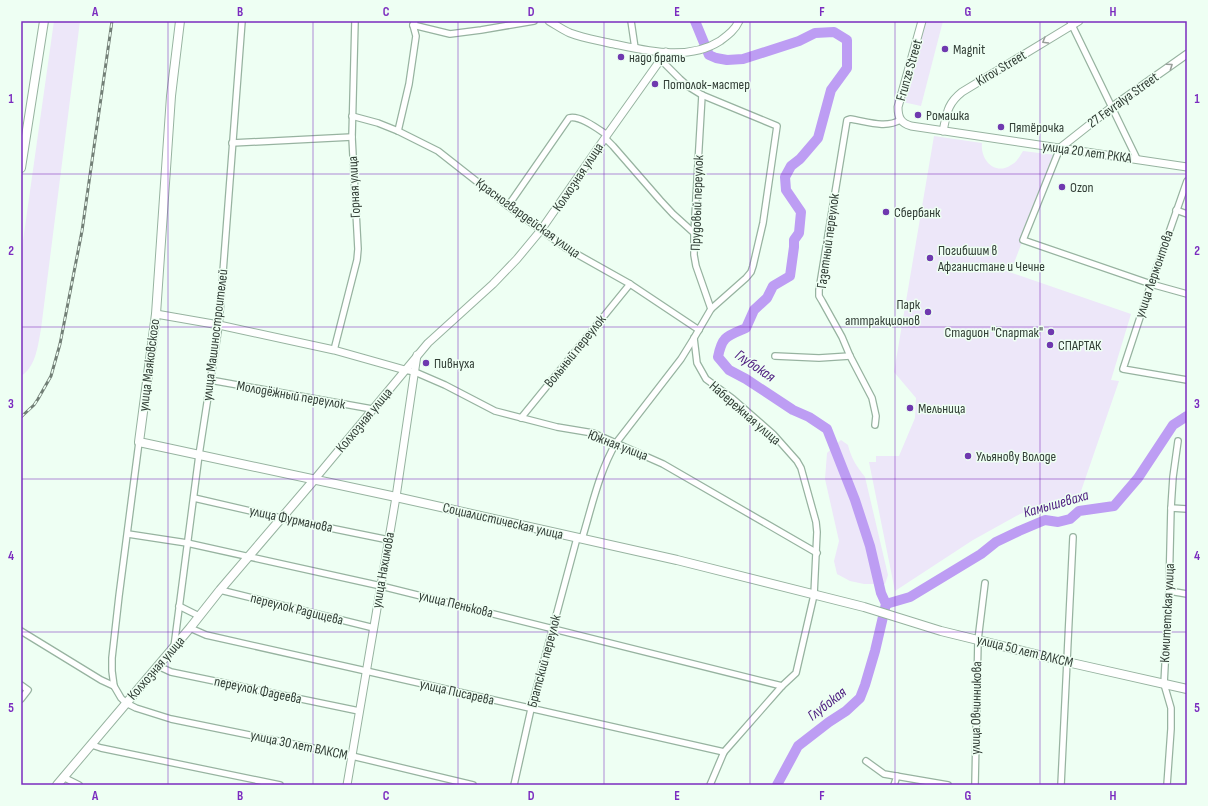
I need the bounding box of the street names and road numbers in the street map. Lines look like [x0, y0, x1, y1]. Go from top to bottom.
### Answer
street label: Frunze Street [892, 37, 926, 103]
street label: Kirov Street [973, 46, 1029, 90]
street label: 27 Fevralya Street [1084, 68, 1162, 132]
street label: улица 20 лет РККА [1041, 137, 1134, 167]
street label: Колхозная улица [549, 139, 607, 215]
street label: Прудовый переулок [687, 154, 707, 251]
street label: Горная улица [344, 156, 364, 218]
street label: Красногвардейская улица [472, 174, 584, 262]
street label: Газетный переулок [813, 192, 843, 289]
street label: улица Лермонтова [1131, 228, 1177, 320]
street label: улица Машиностроителей [198, 268, 232, 402]
street label: Вольный переулок [540, 311, 610, 391]
street label: улица Маяковского [135, 318, 163, 412]
street label: Молодёжный переулок [235, 377, 347, 413]
street label: Набережная улица [706, 377, 784, 449]
street label: Колхозная улица [332, 384, 396, 456]
street label: Южная улица [585, 426, 651, 464]
street label: Социалистическая улица [441, 499, 565, 543]
street label: улица Фурманова [248, 502, 334, 536]
street label: улица Нахимова [368, 531, 398, 609]
street label: Комитетская улица [1156, 563, 1178, 663]
street label: улица Пенькова [417, 587, 495, 621]
street label: переулок Радищева [249, 589, 345, 629]
street label: Братский переулок [523, 612, 565, 709]
street label: улица 50 лет ВЛКСМ [975, 631, 1075, 671]
street label: Колхозная улица [124, 633, 188, 703]
street label: улица Овчинникова [967, 661, 985, 755]
street label: переулок Фадеева [213, 672, 303, 708]
street label: улица Писарева [418, 675, 496, 709]
street label: улица 30 лет ВЛКСМ [249, 726, 349, 764]

